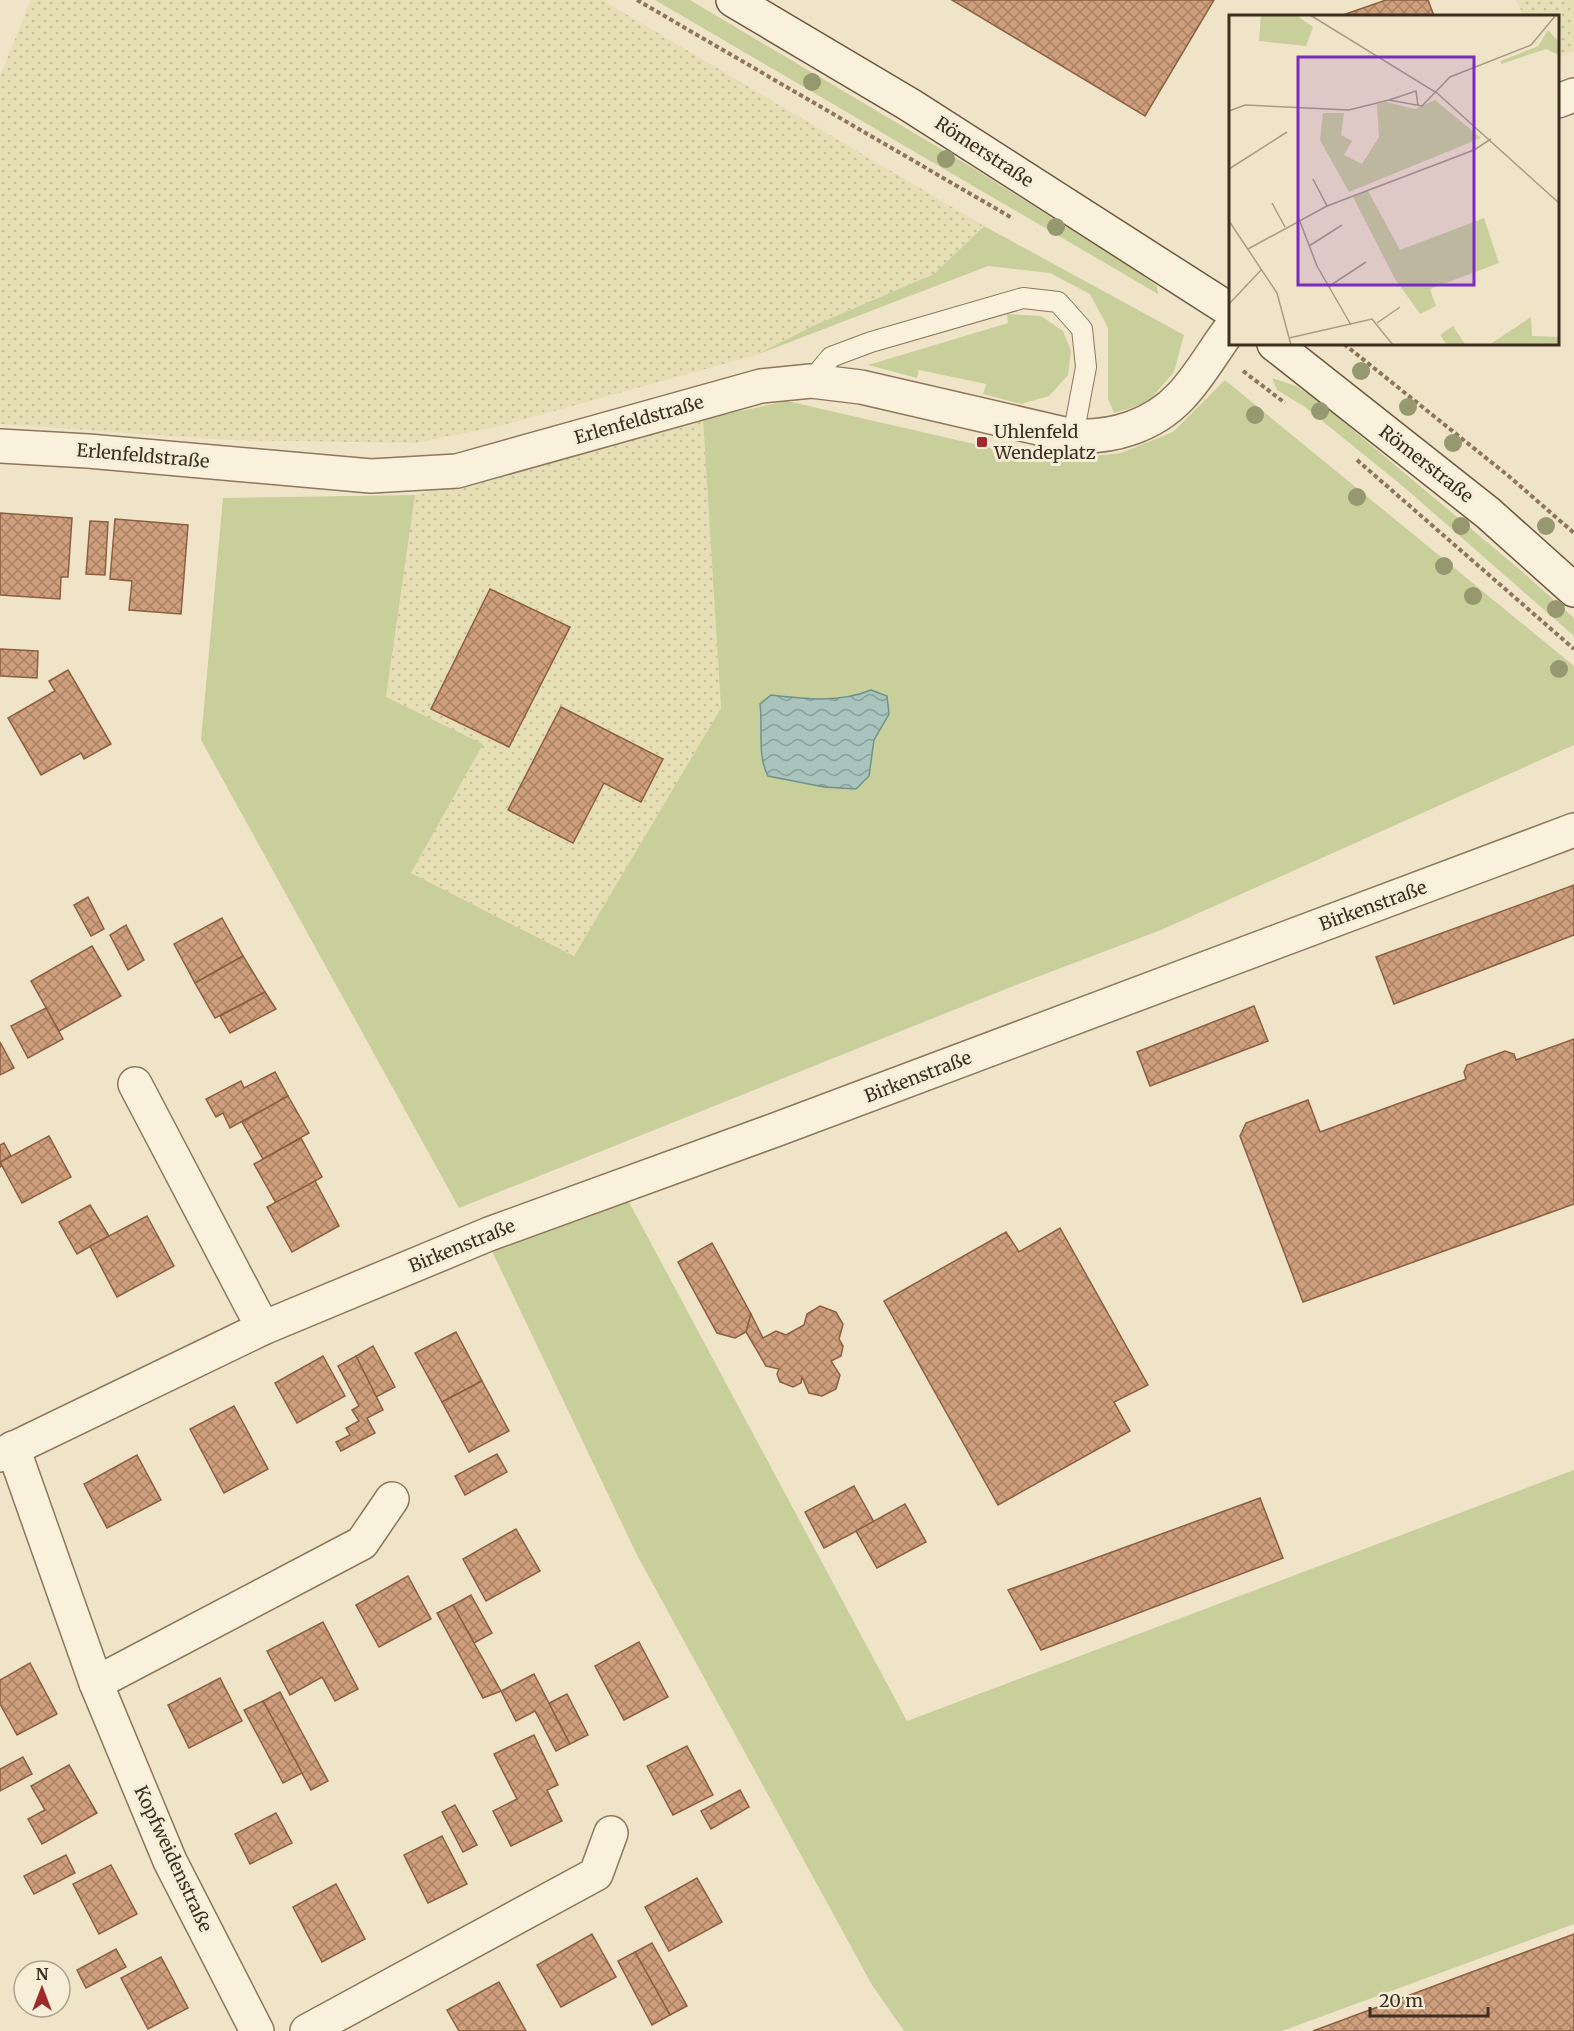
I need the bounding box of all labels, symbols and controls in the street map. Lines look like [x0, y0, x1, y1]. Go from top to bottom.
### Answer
inset map [1229, 15, 1559, 345]
street label: Römerstraße [931, 111, 1038, 192]
street label: Erlenfeldstraße [572, 390, 706, 449]
place label: Uhlenfeld Wendeplatz [993, 420, 1096, 464]
street label: Römerstraße [1375, 420, 1478, 507]
marker: Uhlenfeld Wendeplatz [975, 435, 989, 449]
street label: Erlenfeldstraße [76, 438, 210, 473]
street label: Birkenstraße [1316, 875, 1430, 936]
street label: Birkenstraße [861, 1046, 975, 1107]
street label: Birkenstraße [405, 1214, 518, 1277]
street label: Kopfweidenstraße [129, 1782, 217, 1936]
north arrow [12, 1959, 72, 2019]
text: N [36, 1964, 49, 1984]
scale bar [1370, 1980, 1488, 2018]
text: 20 m [1379, 1989, 1423, 2012]

